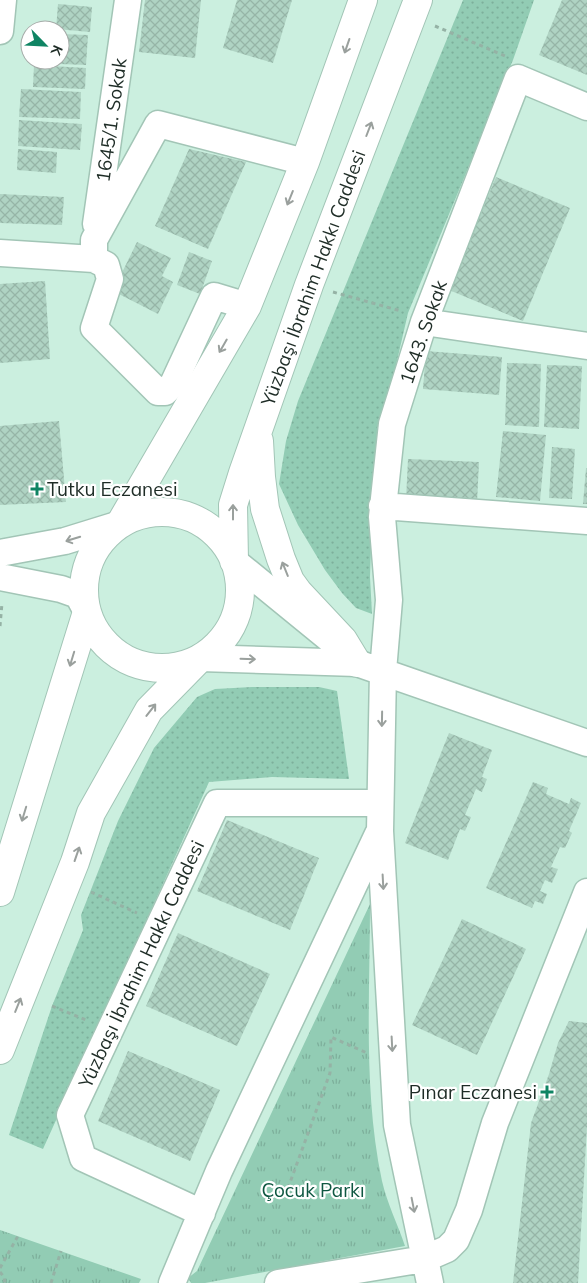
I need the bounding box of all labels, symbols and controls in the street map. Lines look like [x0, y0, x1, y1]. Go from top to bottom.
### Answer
north arrow [20, 20, 70, 70]
one-way arrow [342, 38, 351, 53]
text: K [46, 42, 67, 59]
street label: 1645/1. Sokak [90, 56, 132, 184]
one-way arrow [365, 122, 374, 137]
street label: Yüzbaşı İbrahim Hakkı Caddesi [255, 147, 371, 410]
one-way arrow [285, 190, 294, 205]
street label: 1643. Sokak [394, 277, 452, 387]
one-way arrow [218, 339, 228, 353]
place label: Tutku Eczanesi [47, 477, 178, 501]
marker: Tutku Eczanesi [31, 483, 43, 495]
one-way arrow [228, 505, 238, 521]
one-way arrow [65, 534, 81, 544]
one-way arrow [280, 562, 290, 577]
one-way arrow [67, 651, 77, 667]
one-way arrow [240, 655, 256, 664]
one-way arrow [146, 703, 156, 717]
one-way arrow [377, 711, 386, 727]
one-way arrow [19, 806, 29, 822]
street label: Yüzbaşı İbrahim Hakkı Caddesi [73, 836, 209, 1093]
one-way arrow [73, 846, 83, 862]
one-way arrow [378, 873, 387, 889]
one-way arrow [14, 998, 23, 1013]
one-way arrow [387, 1036, 396, 1052]
place label: Pınar Eczanesi [409, 1080, 537, 1104]
marker: Pınar Eczanesi [541, 1086, 553, 1098]
park label: Çocuk Parkı [262, 1178, 364, 1202]
one-way arrow [409, 1196, 418, 1212]

